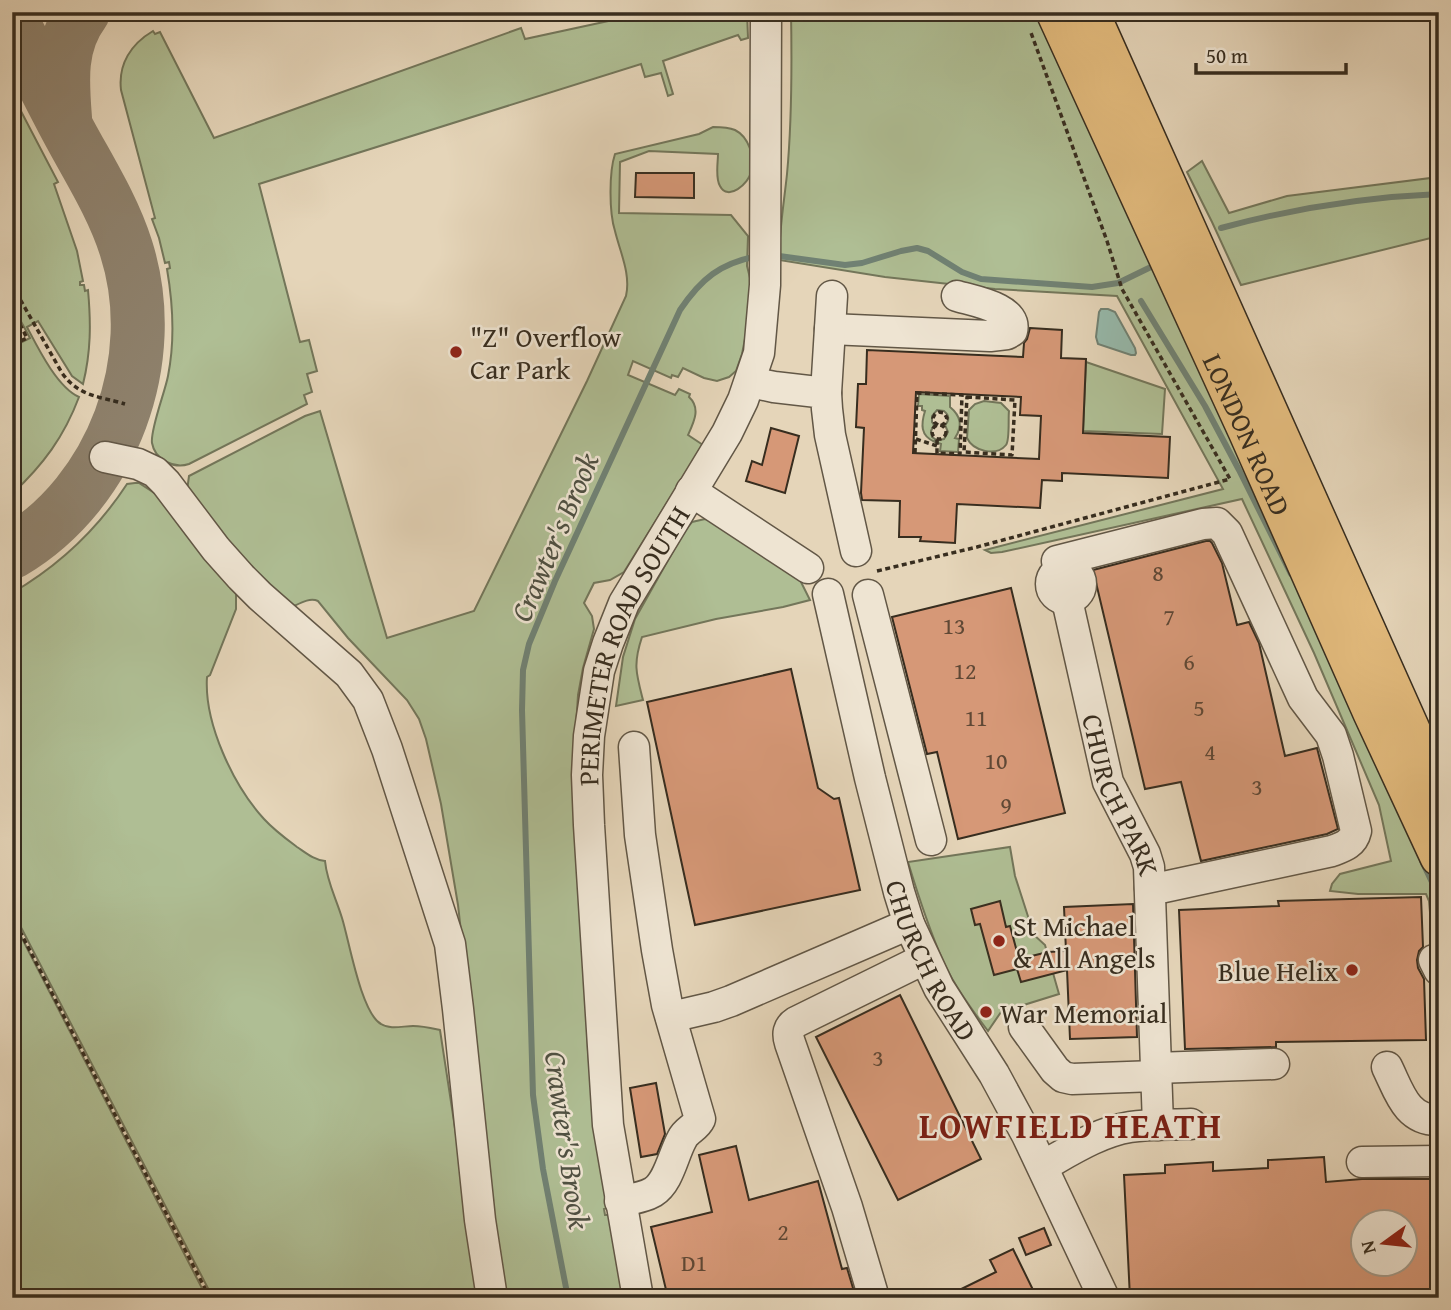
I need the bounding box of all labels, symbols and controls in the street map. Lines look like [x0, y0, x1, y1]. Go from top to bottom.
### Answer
scale bar [1196, 32, 1346, 76]
text: 50 m [1206, 40, 1248, 71]
place label: "Z" Overflow Car Park [470, 316, 621, 389]
marker: "Z" Overflow Car Park [448, 344, 464, 360]
street label: LONDON ROAD [1193, 346, 1302, 522]
water label: Crawter's Brook [499, 446, 609, 628]
street label: PERIMETER ROAD SOUTH [566, 497, 699, 787]
house number: 8 [1152, 555, 1164, 590]
house number: 7 [1163, 599, 1175, 634]
house number: 13 [942, 608, 966, 643]
house number: 6 [1183, 644, 1195, 679]
house number: 12 [953, 653, 977, 688]
house number: 5 [1193, 690, 1205, 725]
house number: 11 [964, 700, 988, 735]
street label: CHURCH PARK [1073, 710, 1171, 881]
house number: 4 [1204, 734, 1216, 769]
house number: 10 [984, 743, 1008, 778]
house number: 3 [1251, 769, 1263, 804]
house number: 9 [1000, 787, 1012, 822]
street label: CHURCH ROAD [876, 876, 988, 1049]
place label: St Michael & All Angels [1013, 905, 1156, 978]
marker: St Michael & All Angels [991, 933, 1007, 949]
place label: Blue Helix [1218, 950, 1339, 991]
marker: Blue Helix [1344, 962, 1360, 978]
place label: War Memorial [1000, 992, 1168, 1033]
marker: War Memorial [978, 1004, 994, 1020]
house number: 3 [872, 1040, 884, 1075]
water label: Crawter's Brook [534, 1048, 602, 1232]
district label: LOWFIELD HEATH [919, 1100, 1223, 1151]
north arrow [1350, 1208, 1420, 1278]
house number: 2 [777, 1214, 789, 1249]
text: N [1352, 1237, 1383, 1257]
house number: D1 [681, 1245, 707, 1280]

